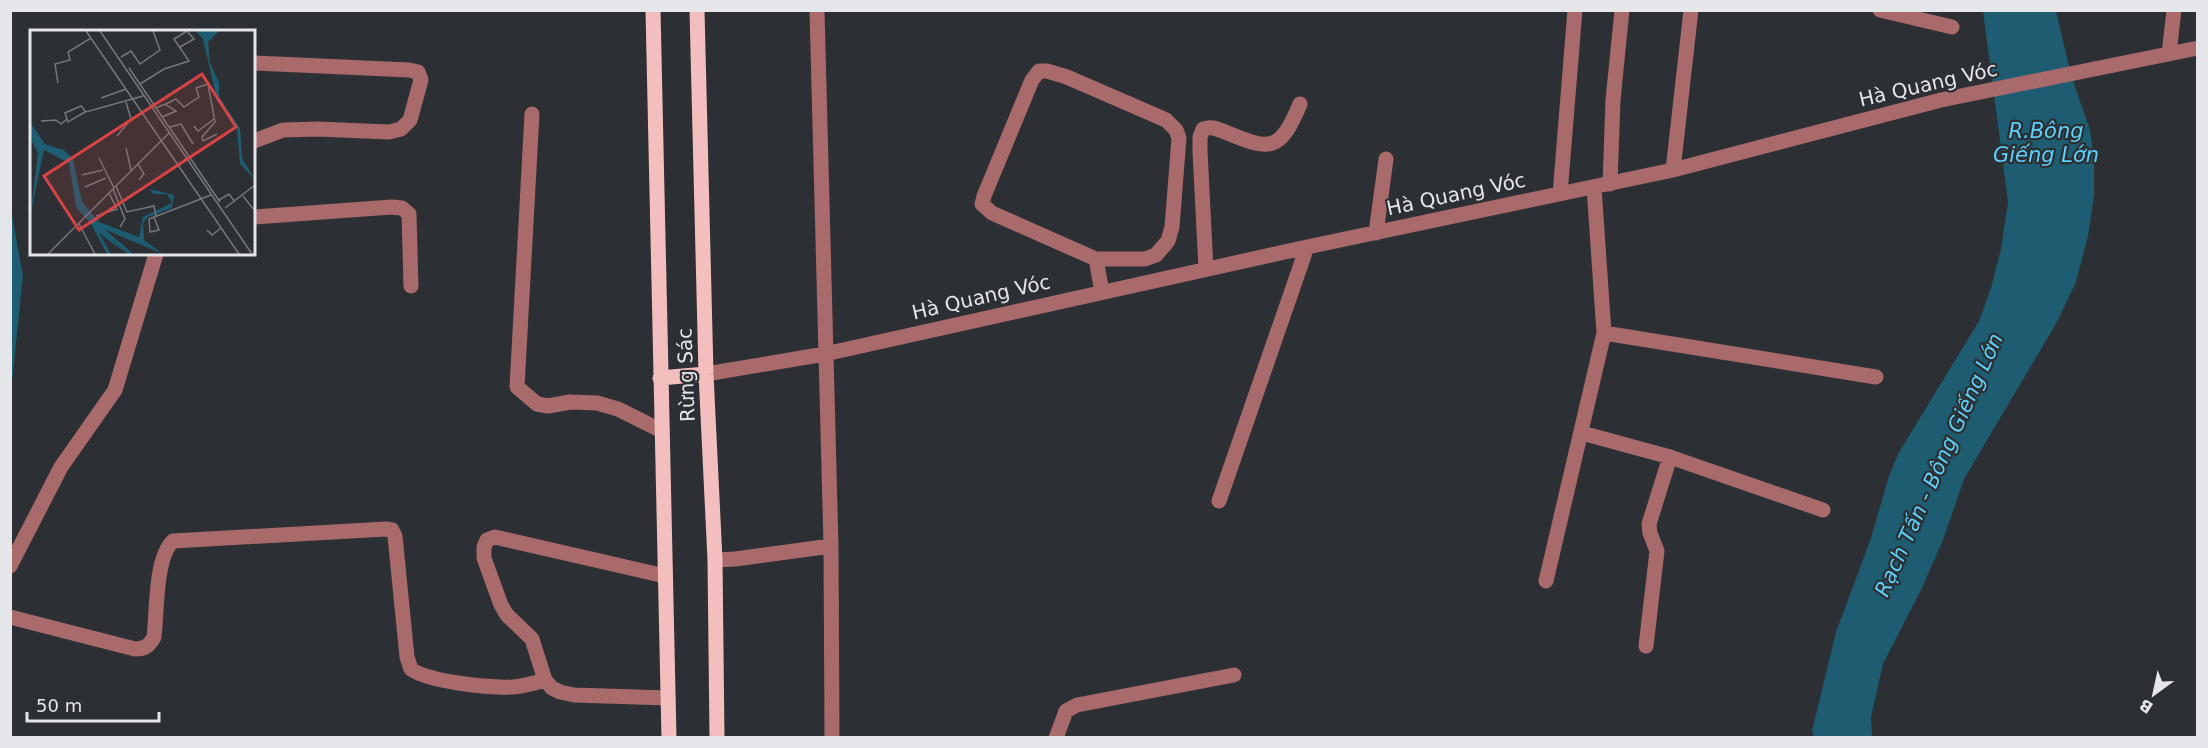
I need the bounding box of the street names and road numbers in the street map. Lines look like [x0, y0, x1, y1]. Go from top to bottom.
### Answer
street label: Hà Quang Vóc [1856, 56, 2000, 112]
street label: Hà Quang Vóc [1384, 168, 1528, 220]
street label: Hà Quang Vóc [909, 269, 1053, 325]
street label: Rừng Sác [672, 327, 700, 423]

